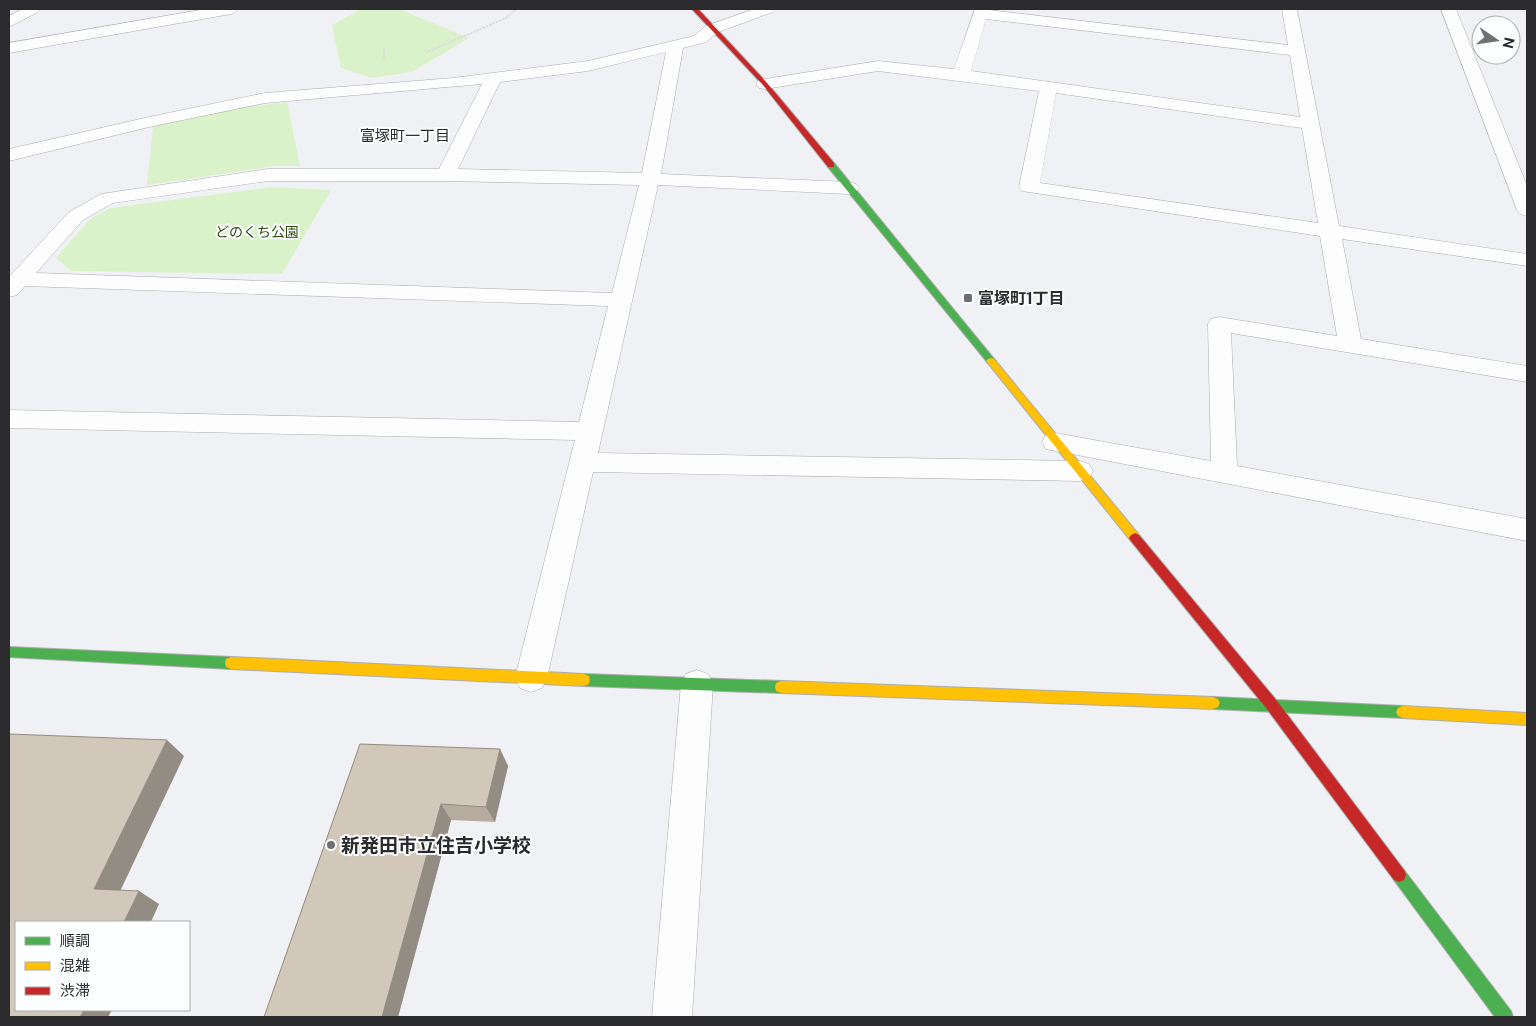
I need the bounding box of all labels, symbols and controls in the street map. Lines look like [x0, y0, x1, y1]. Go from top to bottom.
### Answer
north arrow [1471, 15, 1521, 65]
text: N [1500, 36, 1518, 50]
district label: 富塚町一丁目 [360, 127, 450, 144]
park label: どのくち公園 [215, 224, 299, 240]
place label: 富塚町1丁目 [978, 289, 1065, 308]
marker: 富塚町1丁目 [962, 292, 974, 304]
place label: 新発田市立住吉小学校 [341, 834, 531, 856]
marker: 新発田市立住吉小学校 [325, 839, 337, 851]
legend [15, 921, 190, 1011]
text: 順調 [60, 932, 90, 949]
text: 混雑 [60, 957, 90, 974]
text: 渋滞 [60, 982, 90, 999]

